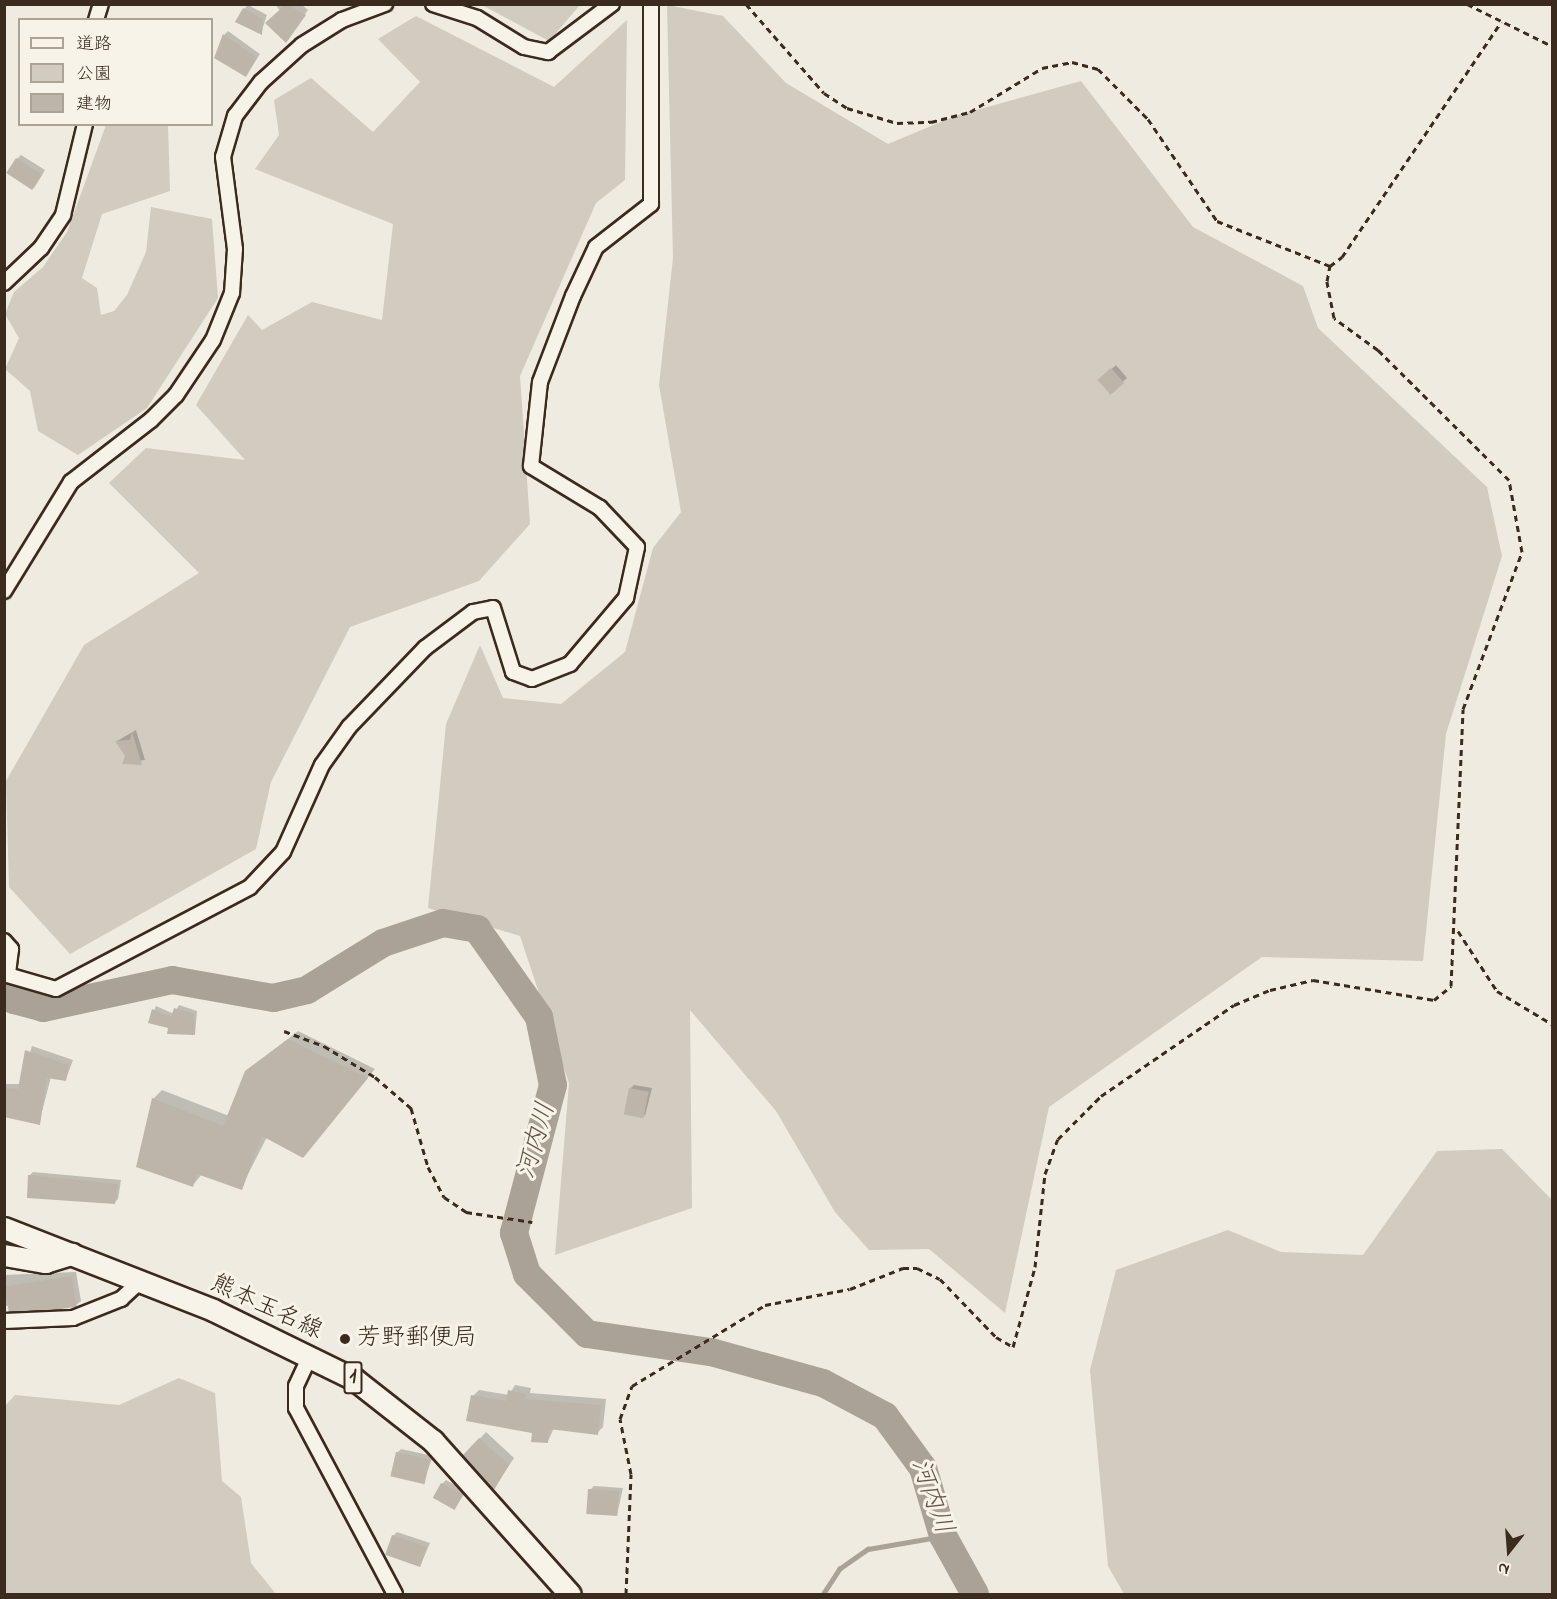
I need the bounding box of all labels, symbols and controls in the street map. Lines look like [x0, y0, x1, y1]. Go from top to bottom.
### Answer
legend [18, 18, 213, 126]
text: 道路 [76, 32, 112, 58]
text: 公園 [76, 62, 112, 88]
text: 建物 [76, 92, 112, 118]
water label: 河内川 [512, 1099, 564, 1183]
street label: 熊本玉名線 [206, 1270, 326, 1346]
place label: 芳野郵便局 [357, 1325, 477, 1353]
marker: 芳野郵便局 [338, 1332, 352, 1346]
road number: 1 [342, 1359, 364, 1397]
water label: 河内川 [902, 1455, 958, 1539]
north arrow [1479, 1521, 1539, 1581]
text: N [1495, 1555, 1512, 1581]

